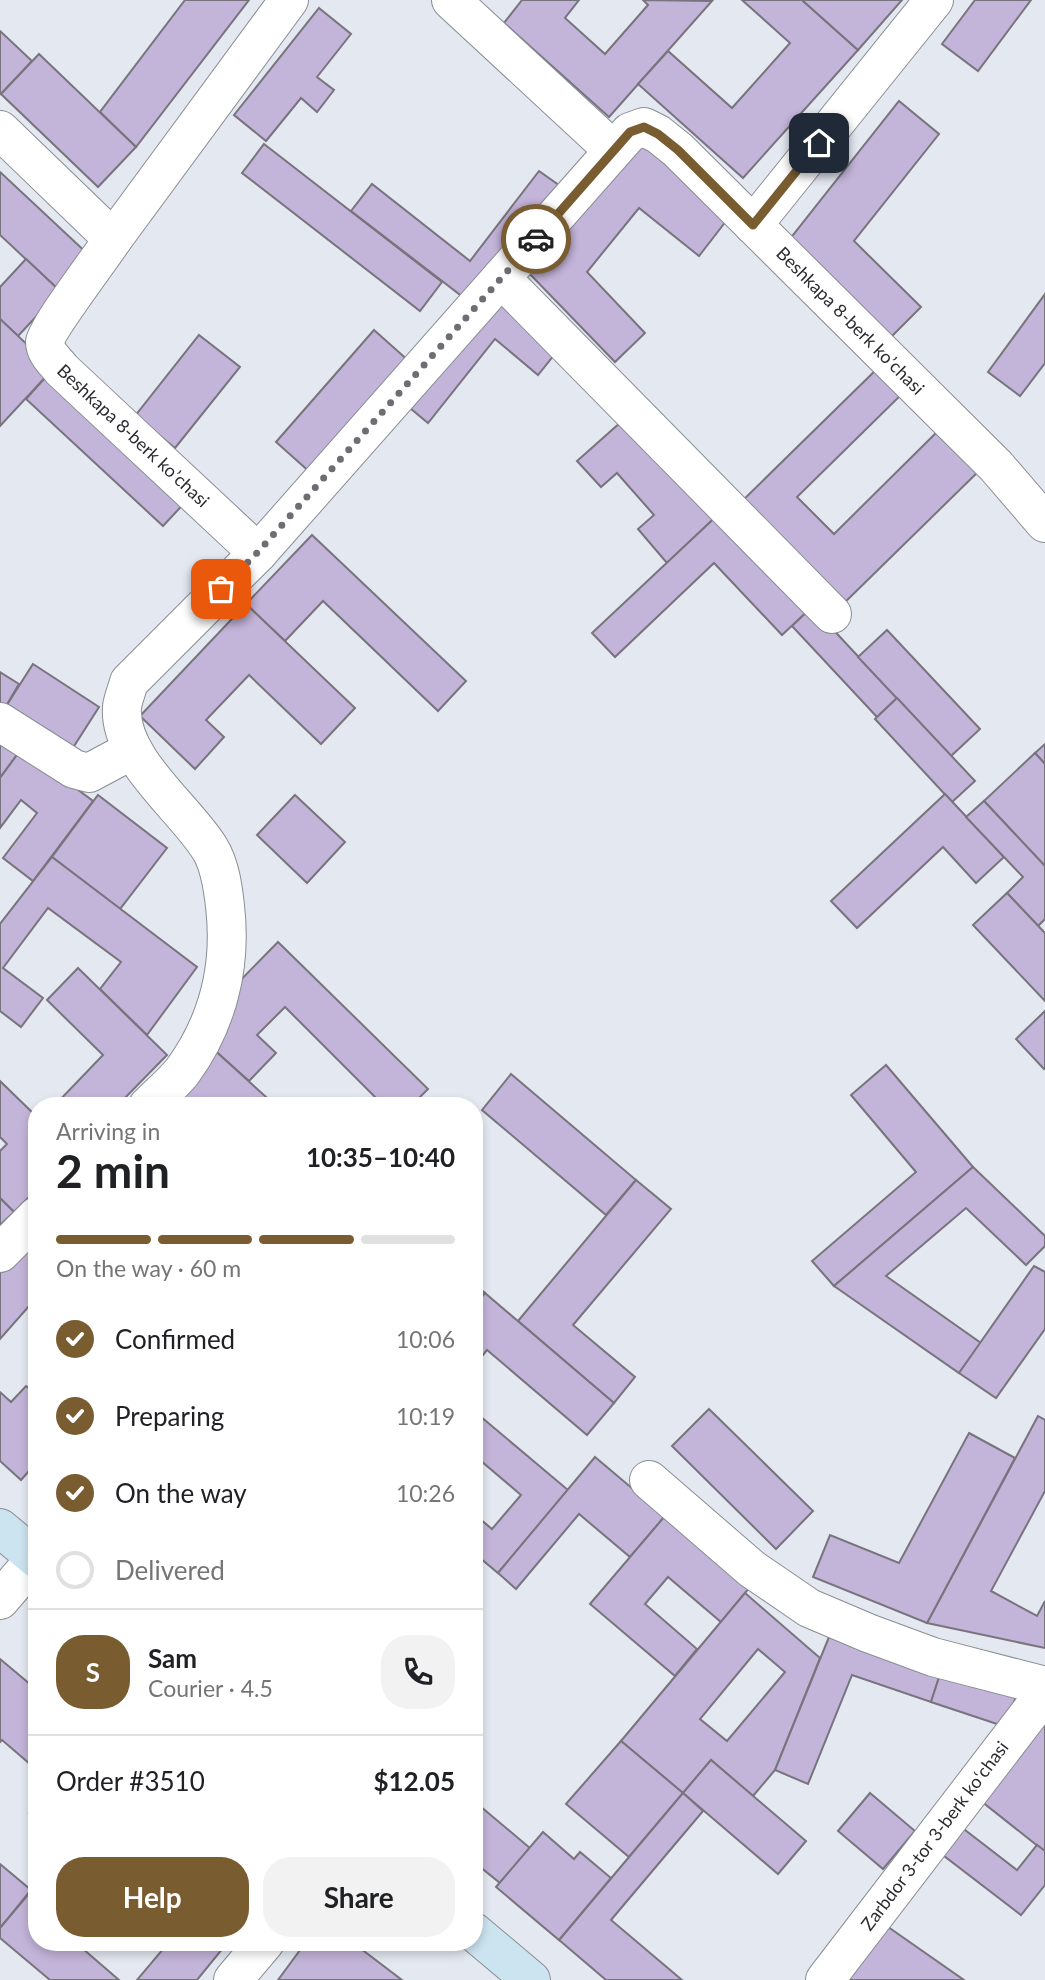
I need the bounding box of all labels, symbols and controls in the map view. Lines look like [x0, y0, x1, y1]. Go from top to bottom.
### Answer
pin [789, 113, 849, 173]
icon: home [800, 124, 838, 162]
courier [501, 204, 571, 274]
icon: car [517, 220, 555, 258]
street label: Beshkapa 8-berk koʼchasi [772, 242, 929, 399]
street label: Beshkapa 8-berk koʼchasi [53, 359, 214, 512]
pin [191, 559, 251, 619]
icon: bag [202, 570, 240, 608]
text: Arriving in [56, 1117, 160, 1145]
text: 10:35–10:40 [306, 1141, 455, 1173]
text: 2 min [56, 1143, 170, 1198]
text: On the way · 60 m [56, 1254, 241, 1282]
icon: check [56, 1320, 94, 1358]
text: Confirmed [115, 1323, 235, 1355]
text: 10:06 [396, 1325, 455, 1353]
icon: check [56, 1397, 94, 1435]
text: Preparing [115, 1400, 224, 1432]
text: 10:19 [396, 1402, 455, 1430]
icon: check [56, 1474, 94, 1512]
text: On the way [115, 1477, 247, 1509]
text: 10:26 [396, 1479, 455, 1507]
text: Delivered [115, 1554, 225, 1586]
button: phone [381, 1635, 455, 1709]
text: Sam [148, 1642, 197, 1674]
text: S [86, 1656, 100, 1688]
text: Courier · 4.5 [148, 1674, 273, 1702]
street label: Zarbdor 3-tor 3-berk koʻchasi [856, 1736, 1013, 1934]
text: Order #3510 [56, 1765, 205, 1797]
text: $12.05 [373, 1765, 455, 1797]
button: Help [56, 1857, 249, 1937]
button: Share [263, 1857, 455, 1937]

